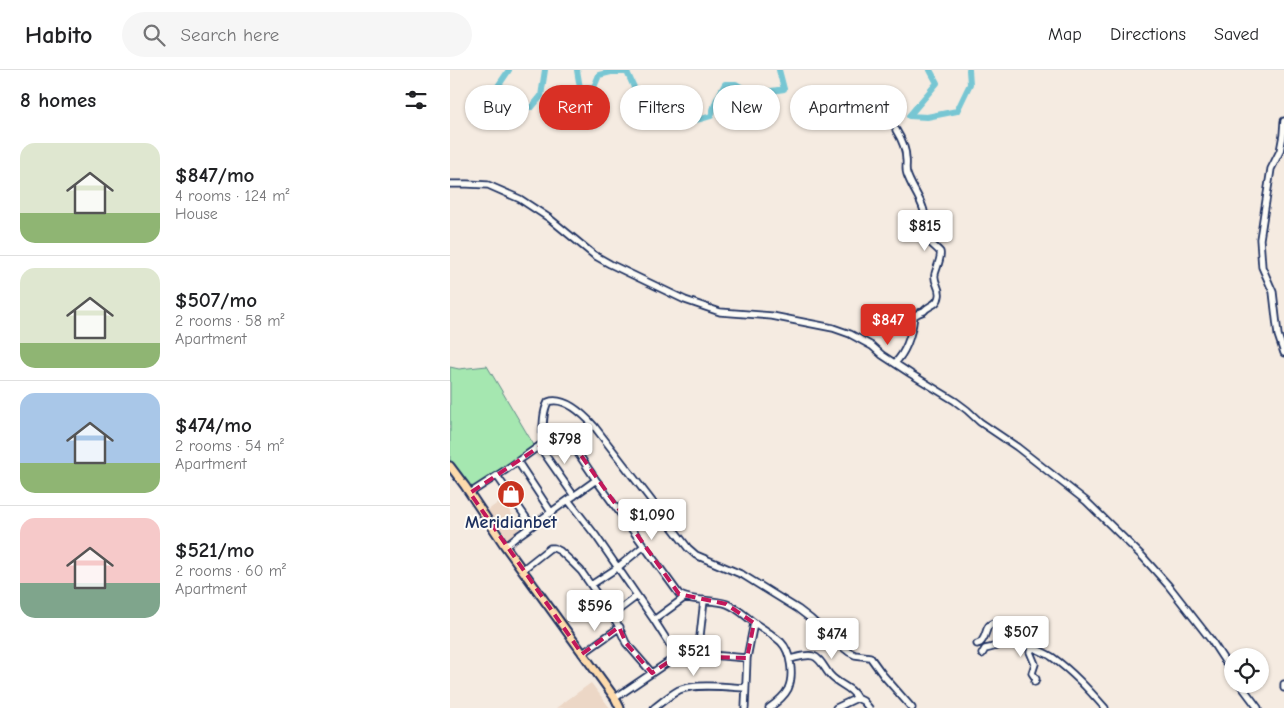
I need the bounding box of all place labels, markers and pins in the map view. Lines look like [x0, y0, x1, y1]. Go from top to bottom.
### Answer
pin: $815 [895, 210, 955, 252]
pin: $847 [858, 304, 918, 346]
pin: $798 [535, 422, 595, 465]
shop icon: Meridianbet [496, 479, 526, 509]
pin: $1,090 [611, 498, 693, 541]
place label: Meridianbet [465, 512, 558, 533]
pin: $596 [565, 590, 625, 632]
pin: $507 [991, 616, 1051, 658]
pin: $474 [802, 618, 862, 660]
pin: $521 [664, 634, 724, 677]

